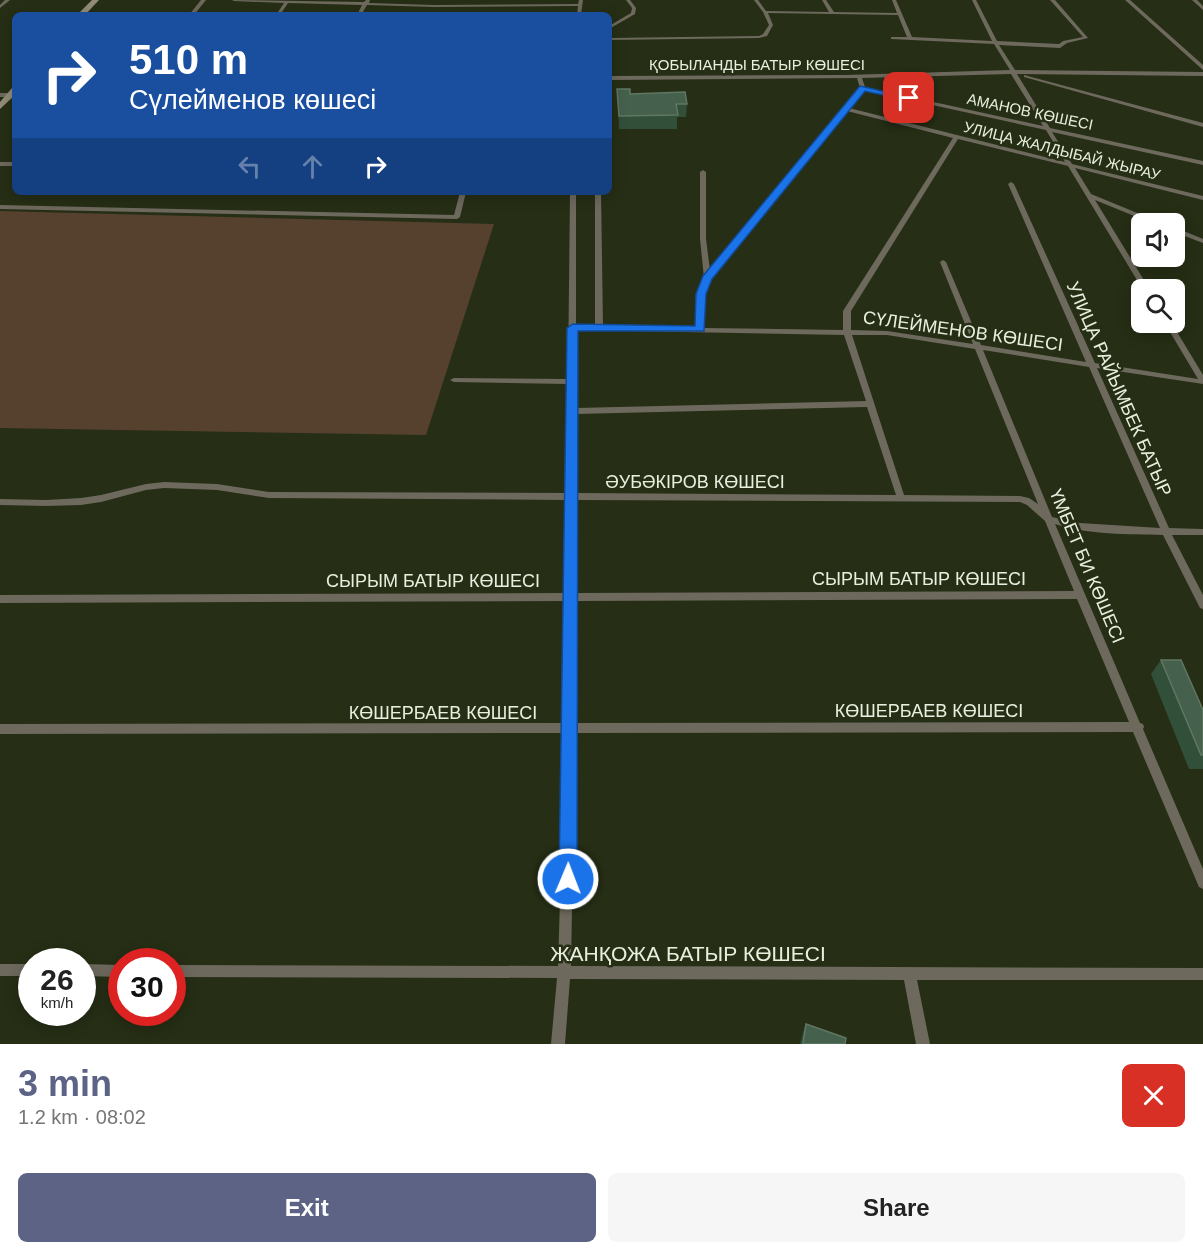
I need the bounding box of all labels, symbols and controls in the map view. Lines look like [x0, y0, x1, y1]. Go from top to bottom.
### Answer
icon: right [30, 36, 108, 114]
text: 510 m [129, 36, 248, 83]
street label: ҚОБЫЛАНДЫ БАТЫР КӨШЕСІ [649, 56, 865, 73]
pin [883, 72, 934, 123]
icon: arrive [892, 81, 925, 114]
text: Сүлейменов көшесі [129, 85, 376, 115]
street label: АМАНОВ КӨШЕСІ [966, 90, 1095, 133]
street label: УЛИЦА ЖАЛДЫБАЙ ЖЫРАУ [962, 118, 1163, 183]
icon: left [233, 150, 266, 183]
icon: ahead [296, 150, 329, 183]
icon: right [359, 150, 392, 183]
map controls [1131, 213, 1185, 333]
button: sound [1131, 213, 1185, 267]
street label: УЛИЦА РАЙЫМБЕК БАТЫР [1063, 278, 1176, 499]
button: search [1131, 279, 1185, 333]
street label: СҮЛЕЙМЕНОВ КӨШЕСІ [862, 306, 1064, 355]
street label: ӘУБӘКІРОВ КӨШЕСІ [605, 472, 785, 492]
street label: ҮМБЕТ БИ КӨШЕСІ [1045, 486, 1129, 646]
street label: СЫРЫМ БАТЫР КӨШЕСІ [812, 569, 1026, 589]
street label: СЫРЫМ БАТЫР КӨШЕСІ [326, 571, 540, 591]
street label: КӨШЕРБАЕВ КӨШЕСІ [835, 701, 1023, 721]
street label: КӨШЕРБАЕВ КӨШЕСІ [349, 703, 537, 723]
position arrow [536, 847, 600, 911]
street label: ЖАНҚОЖА БАТЫР КӨШЕСІ [550, 942, 826, 965]
speed limit sign: 30 [108, 948, 186, 1026]
text: 26 [40, 963, 74, 996]
text: km/h [41, 994, 73, 1011]
text: 3 min [18, 1063, 112, 1104]
button: close [1122, 1064, 1185, 1127]
text: 1.2 km · 08:02 [18, 1106, 146, 1128]
button: Exit [18, 1173, 596, 1242]
button: Share [608, 1173, 1185, 1242]

